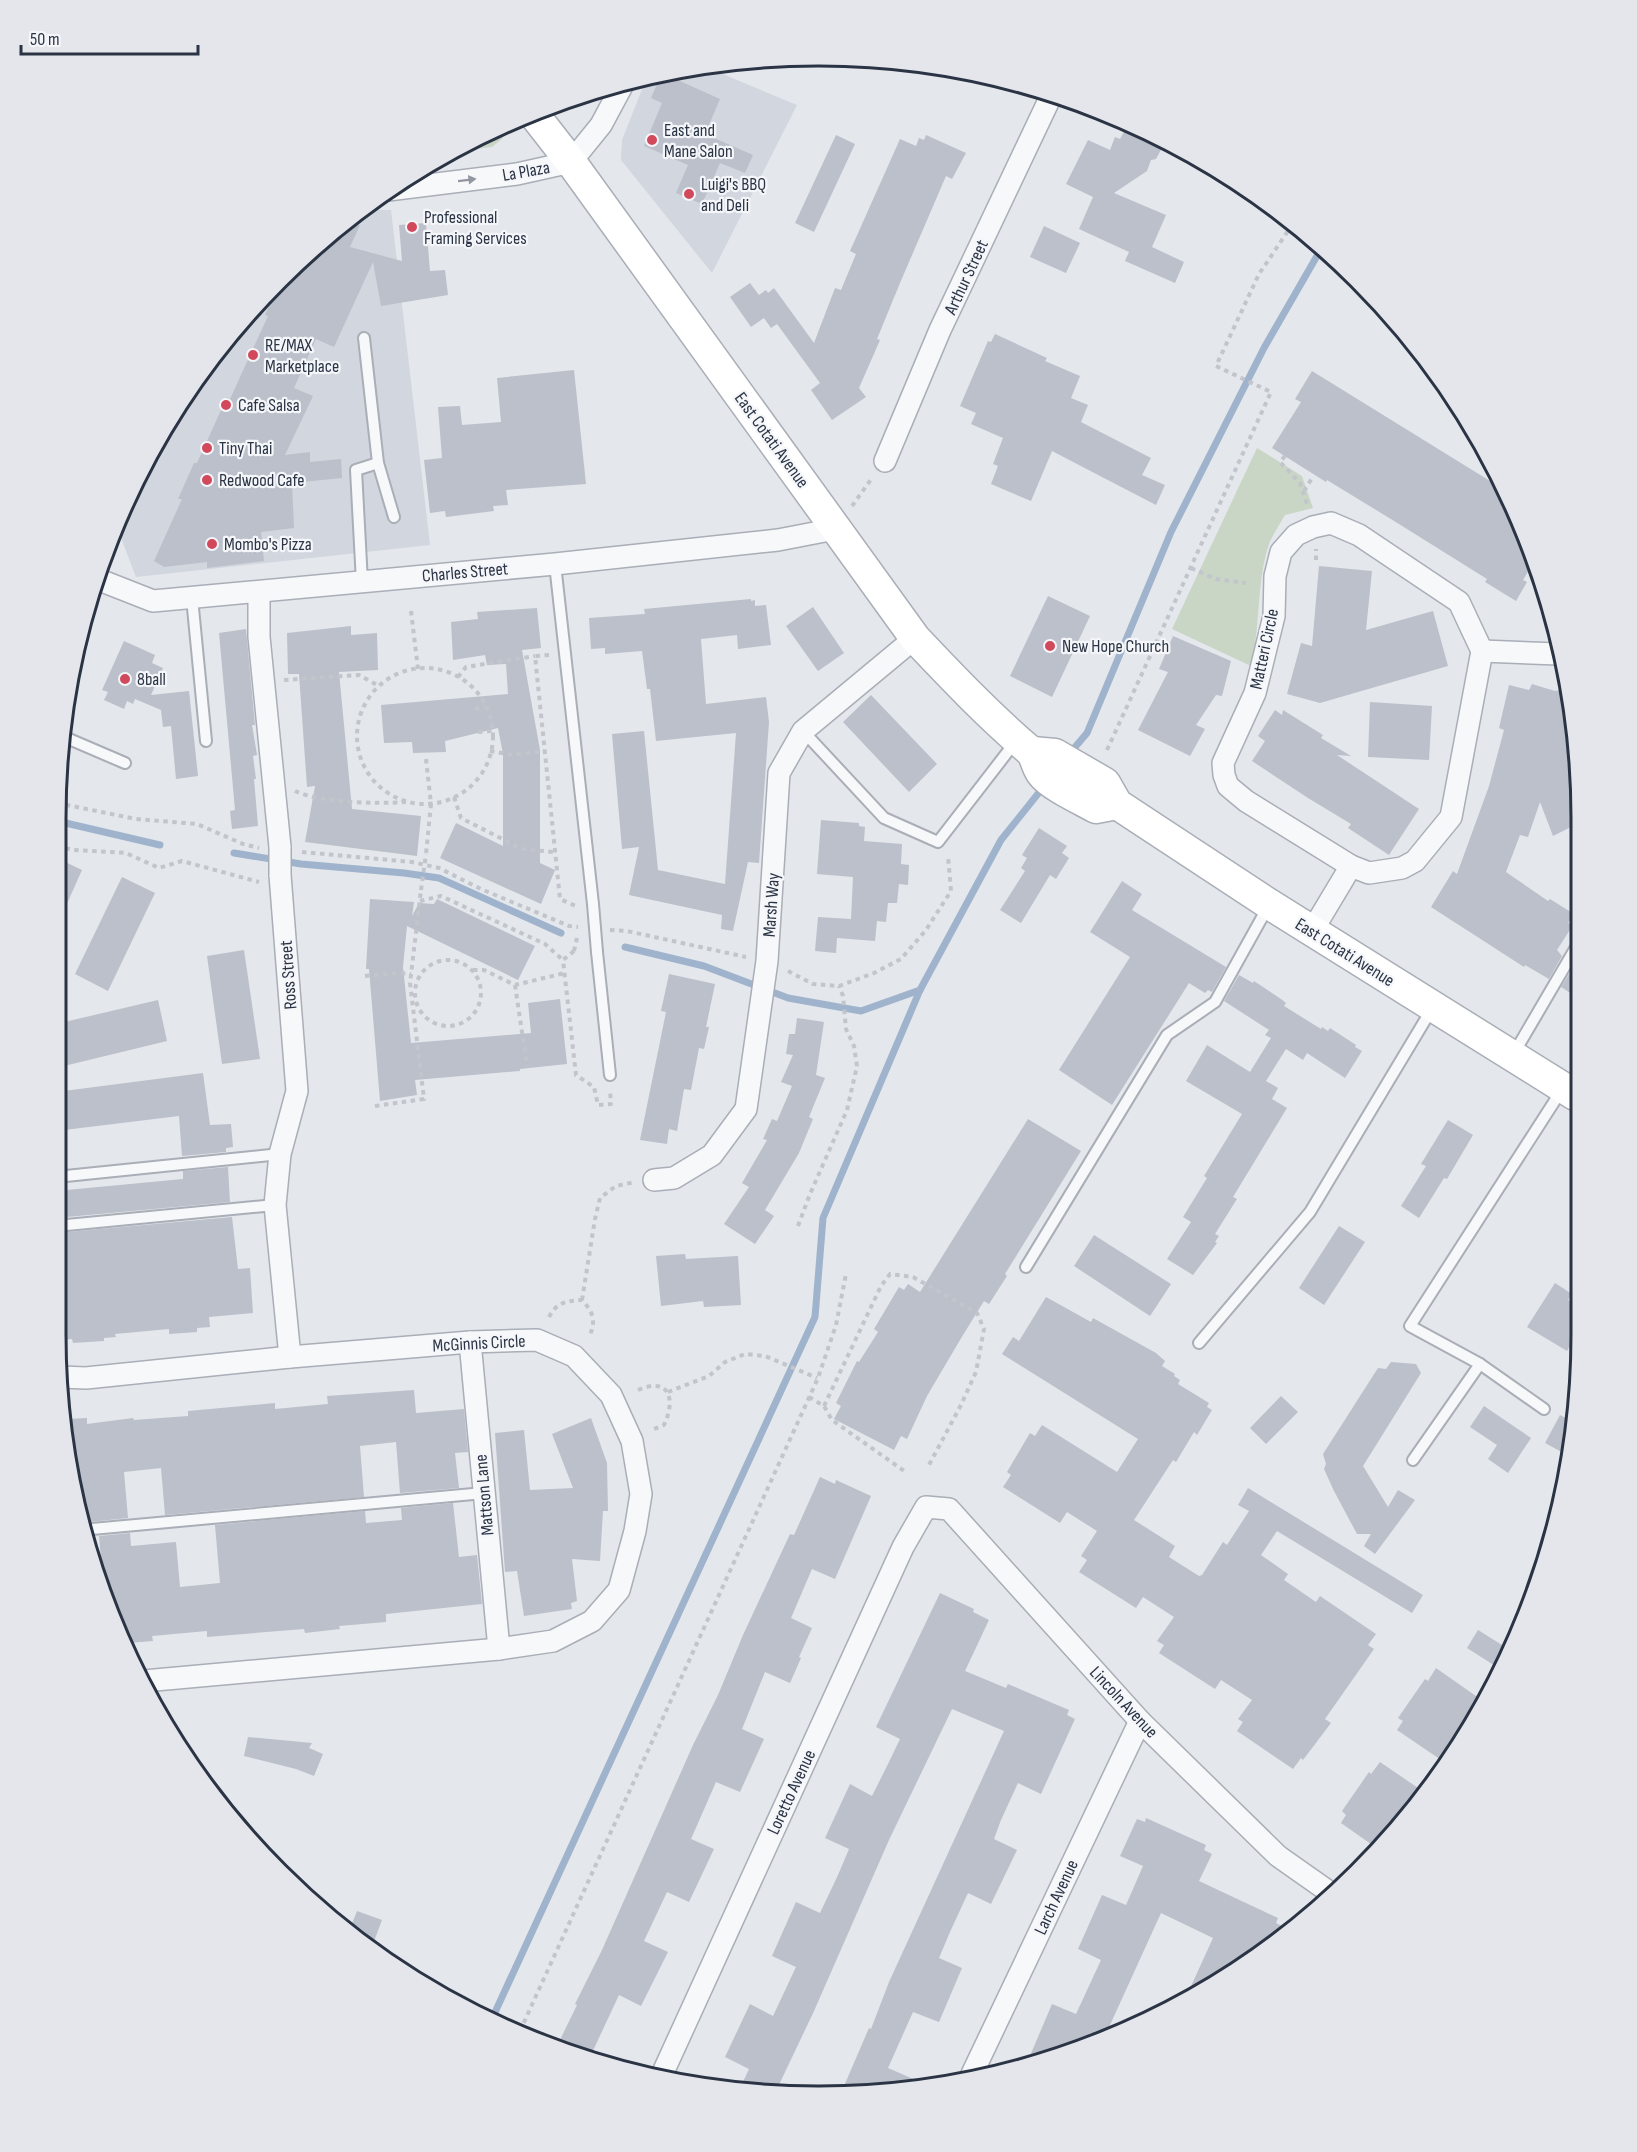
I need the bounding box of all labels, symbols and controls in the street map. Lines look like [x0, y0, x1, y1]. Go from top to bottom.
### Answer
scale bar [21, 18, 198, 56]
text: 50 m [30, 29, 60, 50]
place label: East and Mane Salon [664, 120, 733, 162]
marker: East and Mane Salon [645, 133, 659, 147]
street label: La Plaza [501, 157, 551, 186]
place label: Luigi's BBQ and Deli [701, 174, 766, 216]
one-way arrow [457, 175, 476, 185]
marker: Luigi's BBQ and Deli [682, 187, 696, 201]
place label: Professional Framing Services [424, 207, 527, 249]
marker: Professional Framing Services [405, 220, 419, 234]
street label: Arthur Street [940, 236, 993, 319]
place label: RE/MAX Marketplace [265, 335, 339, 377]
marker: RE/MAX Marketplace [246, 348, 260, 362]
street label: East Cotati Avenue [730, 388, 813, 492]
place label: Cafe Salsa [238, 395, 300, 416]
marker: Cafe Salsa [219, 398, 233, 412]
place label: Tiny Thai [219, 438, 272, 459]
marker: Tiny Thai [200, 441, 214, 455]
place label: Redwood Cafe [219, 470, 305, 491]
marker: Redwood Cafe [200, 473, 214, 487]
place label: Mombo's Pizza [224, 534, 312, 555]
marker: Mombo's Pizza [205, 537, 219, 551]
street label: Charles Street [421, 558, 510, 587]
street label: Matteri Circle [1246, 607, 1283, 691]
place label: New Hope Church [1062, 636, 1169, 657]
marker: New Hope Church [1043, 639, 1057, 653]
place label: 8ball [137, 669, 166, 690]
marker: 8ball [118, 672, 132, 686]
street label: Marsh Way [759, 872, 784, 938]
street label: East Cotati Avenue [1291, 914, 1398, 991]
street label: Ross Street [276, 939, 301, 1010]
street label: McGinnis Circle [432, 1331, 526, 1356]
street label: Mattson Lane [470, 1453, 499, 1536]
street label: Lincoln Avenue [1085, 1662, 1162, 1742]
street label: Loretto Avenue [763, 1746, 820, 1838]
street label: Larch Avenue [1030, 1856, 1083, 1938]

